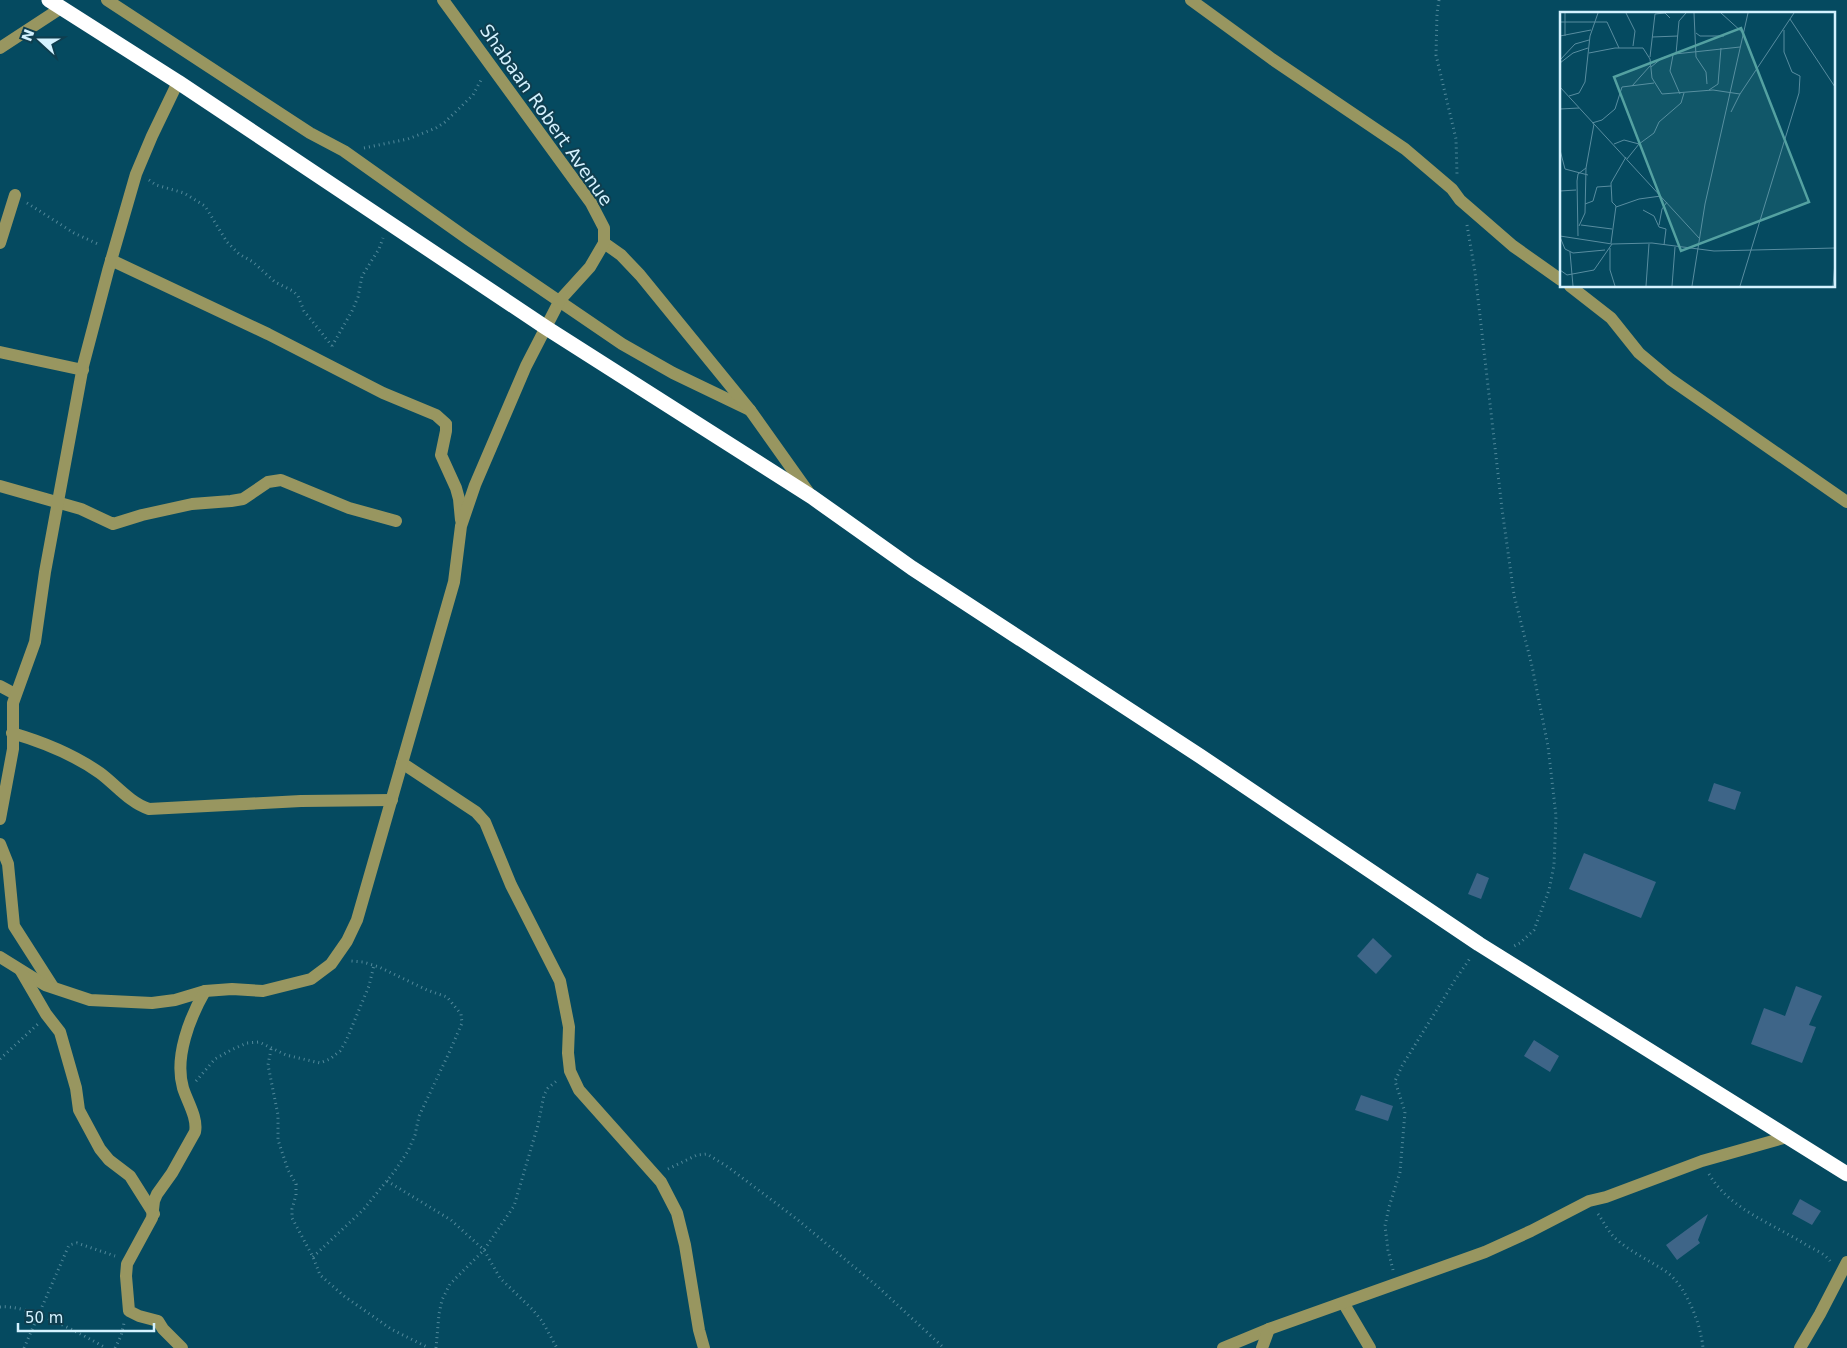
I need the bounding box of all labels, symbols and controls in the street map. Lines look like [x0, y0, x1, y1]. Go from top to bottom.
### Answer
inset map [1560, 12, 1834, 288]
north arrow [15, 15, 65, 65]
street label: Shabaan Robert Avenue [476, 20, 617, 210]
text: N [18, 27, 37, 44]
scale bar [18, 1300, 154, 1332]
text: 50 m [25, 1309, 63, 1327]

